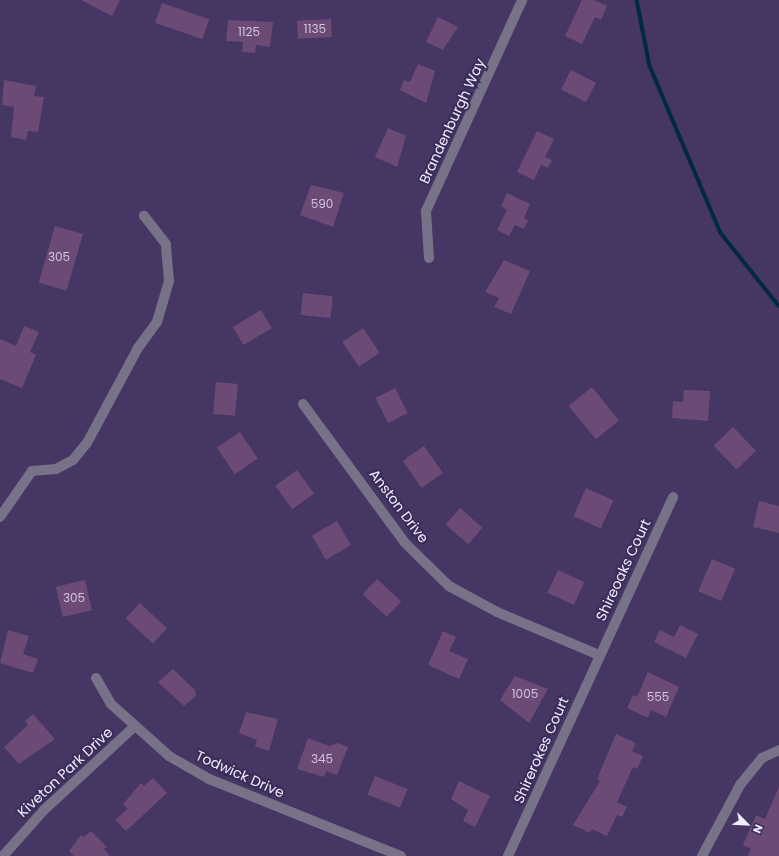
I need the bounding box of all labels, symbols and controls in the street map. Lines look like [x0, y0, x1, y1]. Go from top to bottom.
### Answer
house number: 1135 [304, 22, 326, 36]
house number: 1125 [238, 25, 260, 39]
street label: Brandenburgh Way [416, 56, 488, 186]
house number: 590 [311, 197, 333, 211]
house number: 305 [48, 250, 70, 264]
street label: Anston Drive [366, 466, 432, 546]
street label: Shireoaks Court [592, 516, 654, 624]
house number: 305 [63, 591, 85, 605]
house number: 1005 [512, 687, 538, 701]
house number: 555 [647, 690, 669, 704]
street label: Shirerokes Court [510, 694, 572, 806]
street label: Kiveton Park Drive [14, 724, 116, 820]
street label: Todwick Drive [193, 747, 287, 801]
house number: 345 [311, 752, 333, 766]
north arrow [727, 804, 767, 844]
text: N [749, 822, 767, 836]

